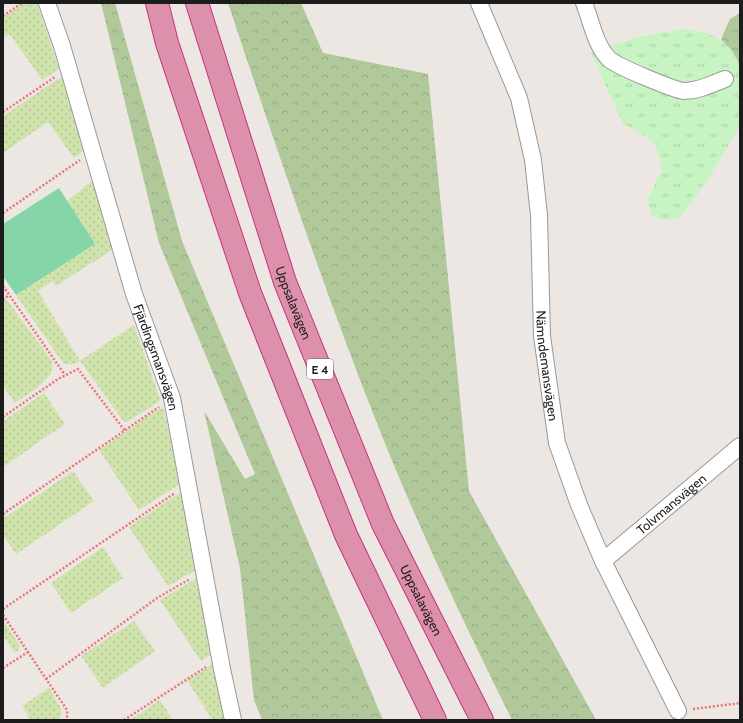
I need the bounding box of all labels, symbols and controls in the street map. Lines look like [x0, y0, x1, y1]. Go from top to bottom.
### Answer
street label: Uppsalavägen [272, 264, 315, 342]
street label: Fjärdingsmansvägen [130, 302, 182, 412]
street label: Nämndemansvägen [533, 310, 562, 422]
road number: E 4 [307, 359, 333, 379]
street label: Tolvmansvägen [633, 470, 709, 537]
street label: Uppsalavägen [397, 562, 446, 638]

